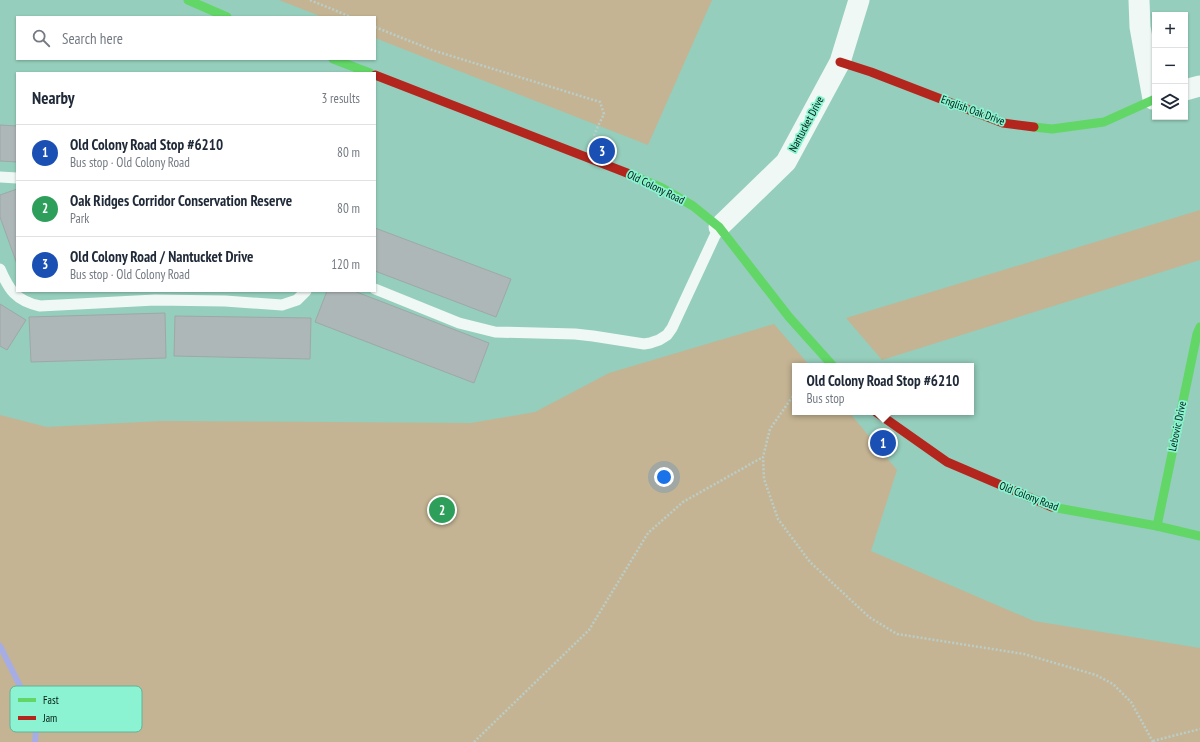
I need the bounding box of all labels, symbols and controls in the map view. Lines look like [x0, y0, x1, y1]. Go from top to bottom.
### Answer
map controls [1152, 12, 1188, 120]
button: + [1152, 12, 1188, 48]
search box [16, 16, 376, 60]
icon: search [30, 27, 52, 49]
text: Search here [62, 29, 123, 48]
button: − [1152, 48, 1188, 84]
button: layers [1152, 84, 1188, 120]
text: Nearby [32, 87, 75, 109]
text: 3 results [321, 90, 360, 107]
street label: English Oak Drive [939, 92, 1007, 128]
street label: Nantucket Drive [786, 93, 827, 154]
text: Old Colony Road Stop #6210 [70, 135, 223, 154]
pin: 3 [589, 136, 615, 166]
text: 1 [42, 144, 48, 161]
text: 80 m [337, 144, 360, 161]
text: Bus stop · Old Colony Road [70, 154, 190, 171]
street label: Old Colony Road [625, 167, 687, 207]
text: Oak Ridges Corridor Conservation Reserve [70, 191, 292, 210]
text: 2 [42, 200, 48, 217]
text: 80 m [337, 200, 360, 217]
text: Park [70, 210, 89, 227]
text: Old Colony Road / Nantucket Drive [70, 247, 254, 266]
text: 3 [42, 256, 48, 273]
text: 120 m [331, 256, 360, 273]
text: Bus stop · Old Colony Road [70, 266, 190, 283]
popup [792, 363, 974, 415]
text: Old Colony Road Stop #6210 [806, 371, 960, 390]
text: Bus stop [806, 390, 845, 407]
street label: Lebovic Drive [1165, 399, 1189, 452]
pin: 1 [870, 428, 896, 458]
your location [654, 467, 674, 487]
street label: Old Colony Road [997, 478, 1061, 514]
pin: 2 [429, 495, 455, 525]
legend [10, 686, 142, 732]
text: Fast [43, 693, 59, 707]
text: Jam [42, 711, 57, 725]

